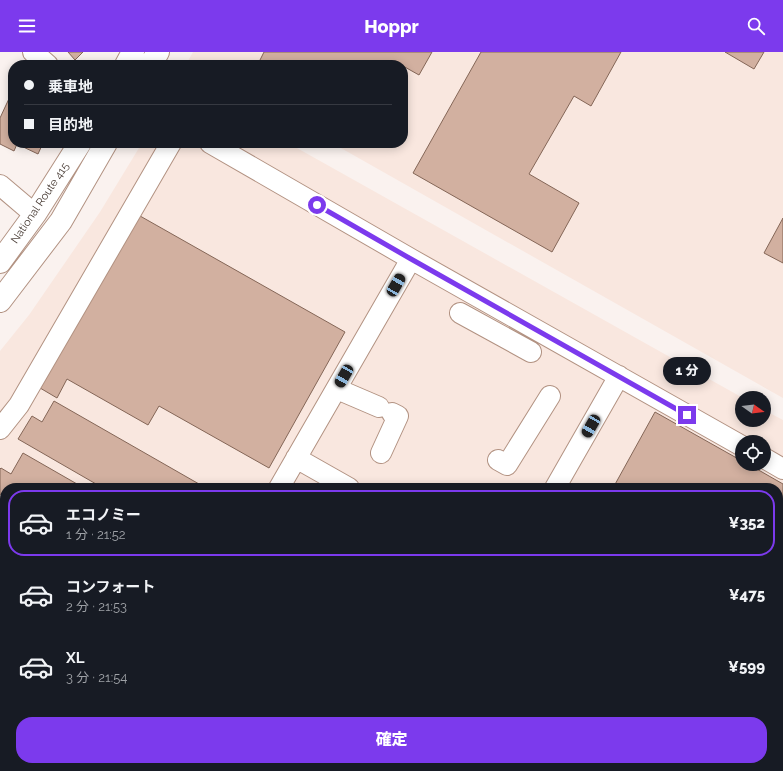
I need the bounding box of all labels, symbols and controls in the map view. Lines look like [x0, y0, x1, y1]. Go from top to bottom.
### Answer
icon: menu [16, 15, 38, 37]
icon: search [745, 15, 767, 37]
text: Hoppr [364, 16, 419, 37]
text: 乗車地 [48, 78, 93, 96]
text: 目的地 [48, 116, 93, 134]
street label: National Route 415 [8, 160, 72, 246]
route start [308, 196, 326, 214]
car [385, 272, 407, 298]
callout: 1 分 [663, 357, 711, 385]
car [333, 363, 355, 389]
text: 1 分 [676, 363, 698, 378]
north arrow [735, 391, 771, 427]
map controls [735, 391, 771, 471]
route end [678, 406, 696, 424]
car [580, 413, 602, 439]
button: locate [735, 435, 771, 471]
icon: car [18, 505, 54, 541]
text: エコノミー [66, 506, 141, 524]
text: ¥352 [729, 514, 765, 532]
text: 1 分 · 21:52 [66, 527, 126, 542]
icon: car [18, 577, 54, 613]
text: コンフォート [66, 578, 156, 596]
text: ¥475 [729, 586, 765, 604]
text: 2 分 · 21:53 [66, 599, 127, 614]
icon: car [18, 649, 54, 685]
text: XL [66, 649, 84, 667]
text: ¥599 [728, 658, 765, 676]
text: 3 分 · 21:54 [66, 670, 127, 685]
button: 確定 [16, 717, 767, 763]

